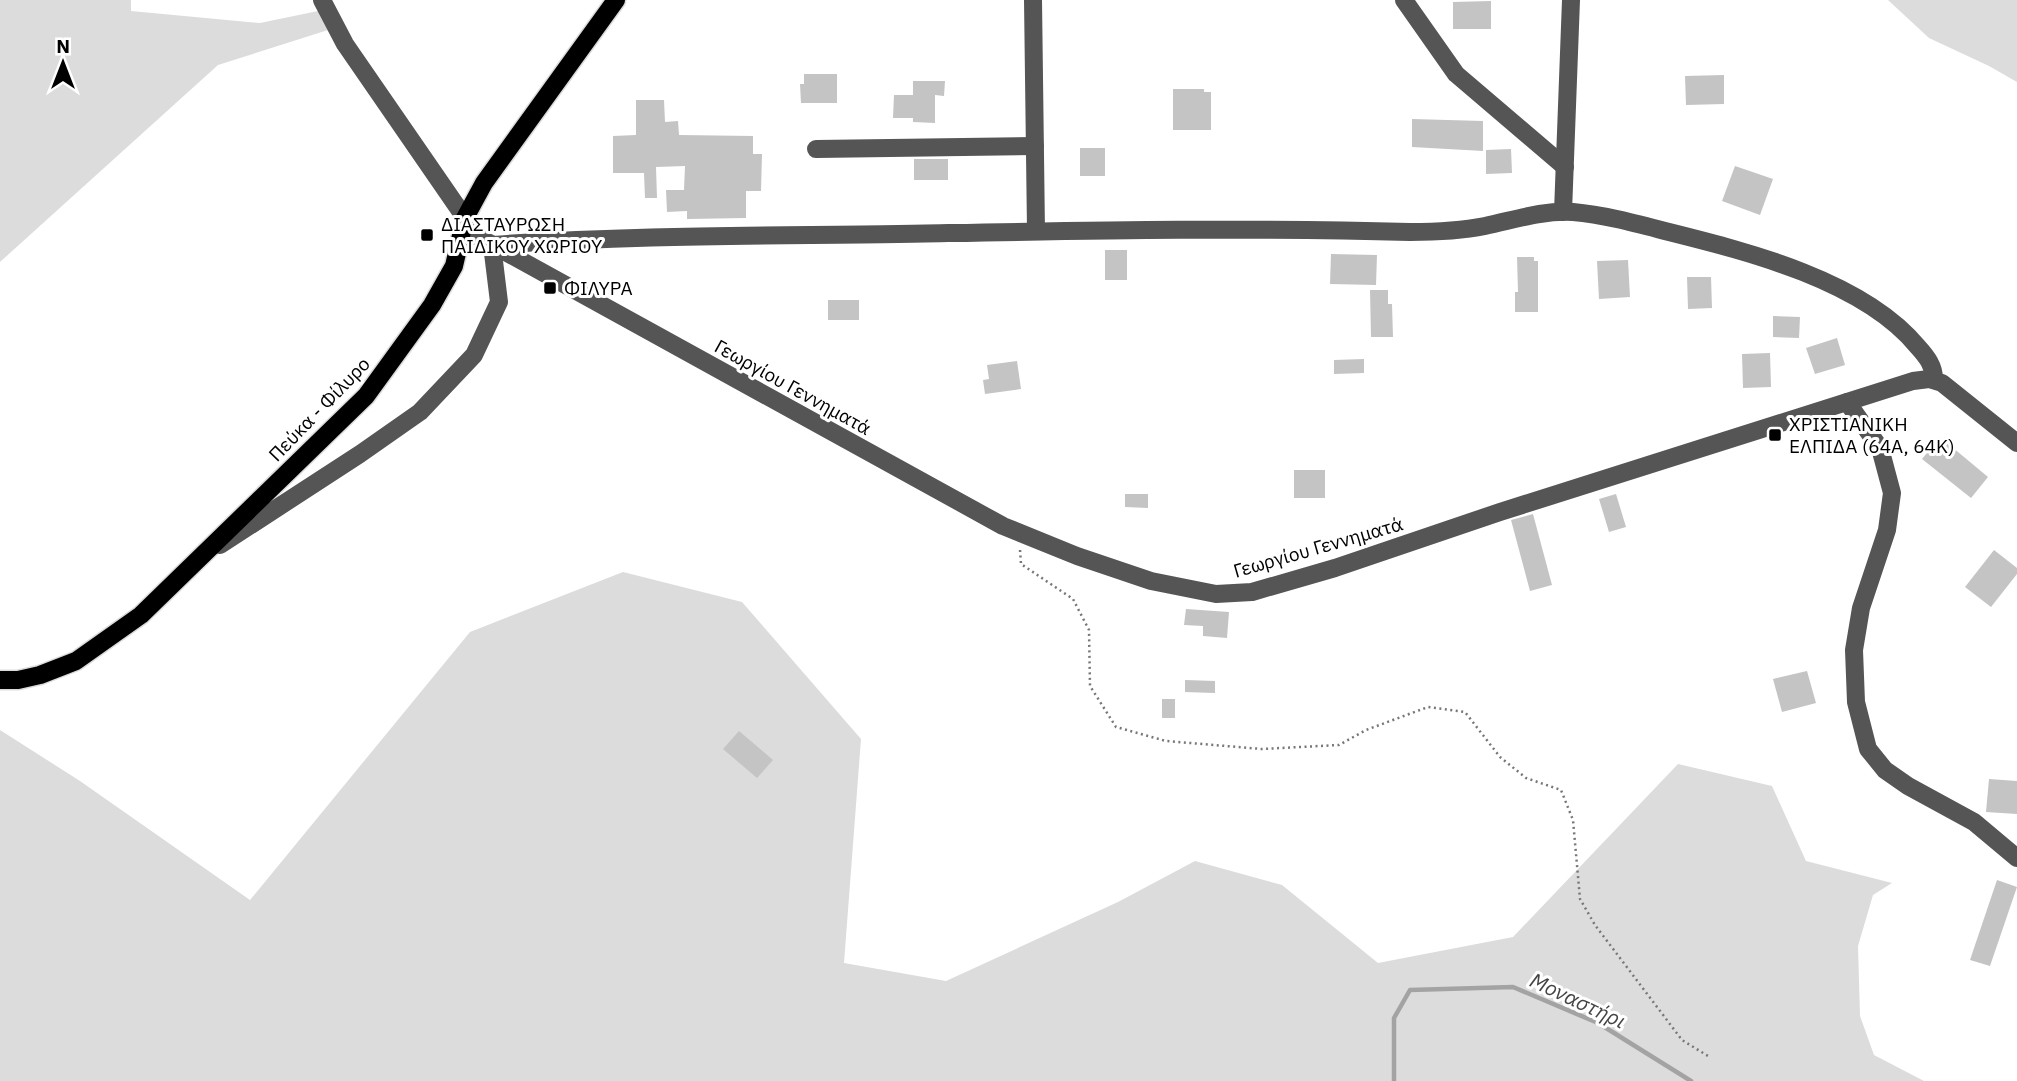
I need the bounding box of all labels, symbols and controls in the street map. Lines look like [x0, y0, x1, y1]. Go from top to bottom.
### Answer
north arrow [28, 28, 98, 98]
text: N [56, 34, 70, 58]
place label: ΔΙΑΣΤΑΥΡΩΣΗ ΠΑΙΔΙΚΟΥ ΧΩΡΙΟΥ [441, 212, 603, 258]
marker: ΔΙΑΣΤΑΥΡΩΣΗ ΠΑΙΔΙΚΟΥ ΧΩΡΙΟΥ [419, 227, 435, 243]
place label: ΦΙΛΥΡΑ [564, 276, 633, 300]
marker: ΦΙΛΥΡΑ [542, 280, 558, 296]
street label: Γεωργίου Γεννηματά [710, 334, 876, 440]
street label: Πεύκα - Φίλυρο [263, 352, 375, 466]
place label: ΧΡΙΣΤΙΑΝΙΚΗ ΕΛΠΙΔΑ (64Α, 64Κ) [1789, 412, 1955, 458]
marker: ΧΡΙΣΤΙΑΝΙΚΗ ΕΛΠΙΔΑ (64Α, 64Κ) [1767, 427, 1783, 443]
street label: Γεωργίου Γεννηματά [1230, 511, 1406, 583]
water label: Μοναστήρι [1526, 966, 1630, 1034]

